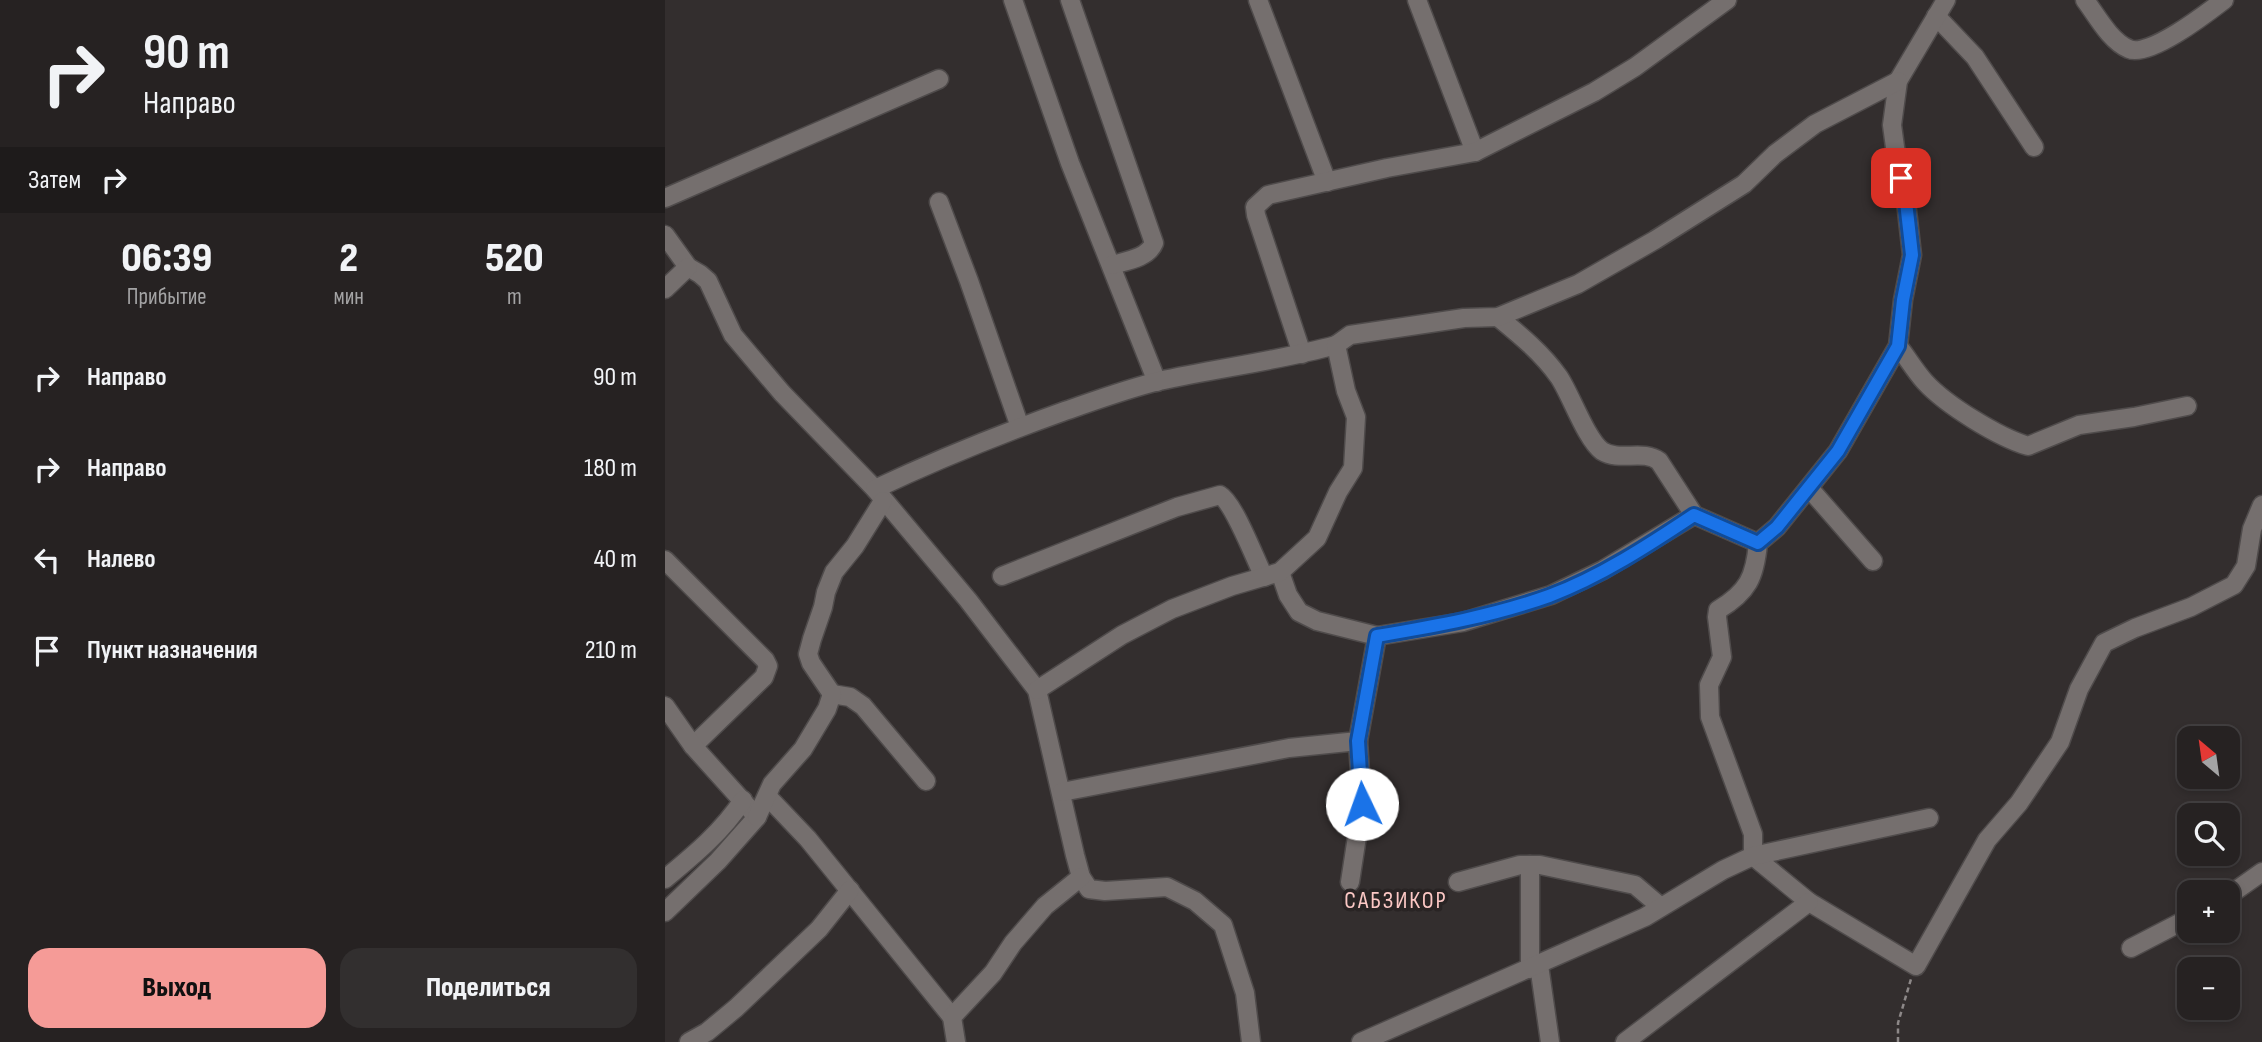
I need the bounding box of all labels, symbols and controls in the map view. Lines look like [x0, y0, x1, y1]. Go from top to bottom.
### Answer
text: 90 m [143, 24, 230, 83]
icon: right [28, 28, 119, 119]
text: Направо [143, 84, 236, 123]
pin [1871, 148, 1931, 208]
icon: arrive [1882, 159, 1920, 197]
icon: right [95, 161, 133, 199]
text: Затем [28, 165, 81, 196]
text: 06:39 [121, 233, 212, 284]
text: 2 [339, 233, 358, 284]
text: 520 [485, 233, 544, 284]
text: Прибытие [127, 283, 207, 311]
text: мин [333, 283, 364, 311]
text: m [507, 283, 522, 311]
icon: right [28, 359, 66, 397]
text: Направо [87, 362, 166, 393]
text: 90 m [593, 362, 637, 393]
icon: right [28, 450, 66, 488]
text: Направо [87, 453, 166, 484]
text: 180 m [584, 453, 637, 484]
icon: left [28, 541, 66, 579]
text: Налево [87, 544, 156, 575]
text: 40 m [594, 544, 637, 575]
icon: arrive [28, 632, 66, 670]
text: Пункт назначения [87, 635, 258, 666]
text: 210 m [585, 635, 637, 666]
north arrow [2177, 726, 2240, 789]
map controls [2177, 726, 2240, 1020]
position arrow [1325, 767, 1399, 841]
button: search [2177, 803, 2240, 866]
button: + [2177, 880, 2240, 943]
district label: САБЗИКОР [1344, 886, 1448, 915]
button: Выход [28, 948, 326, 1028]
button: Поделиться [340, 948, 637, 1028]
button: − [2177, 957, 2240, 1020]

